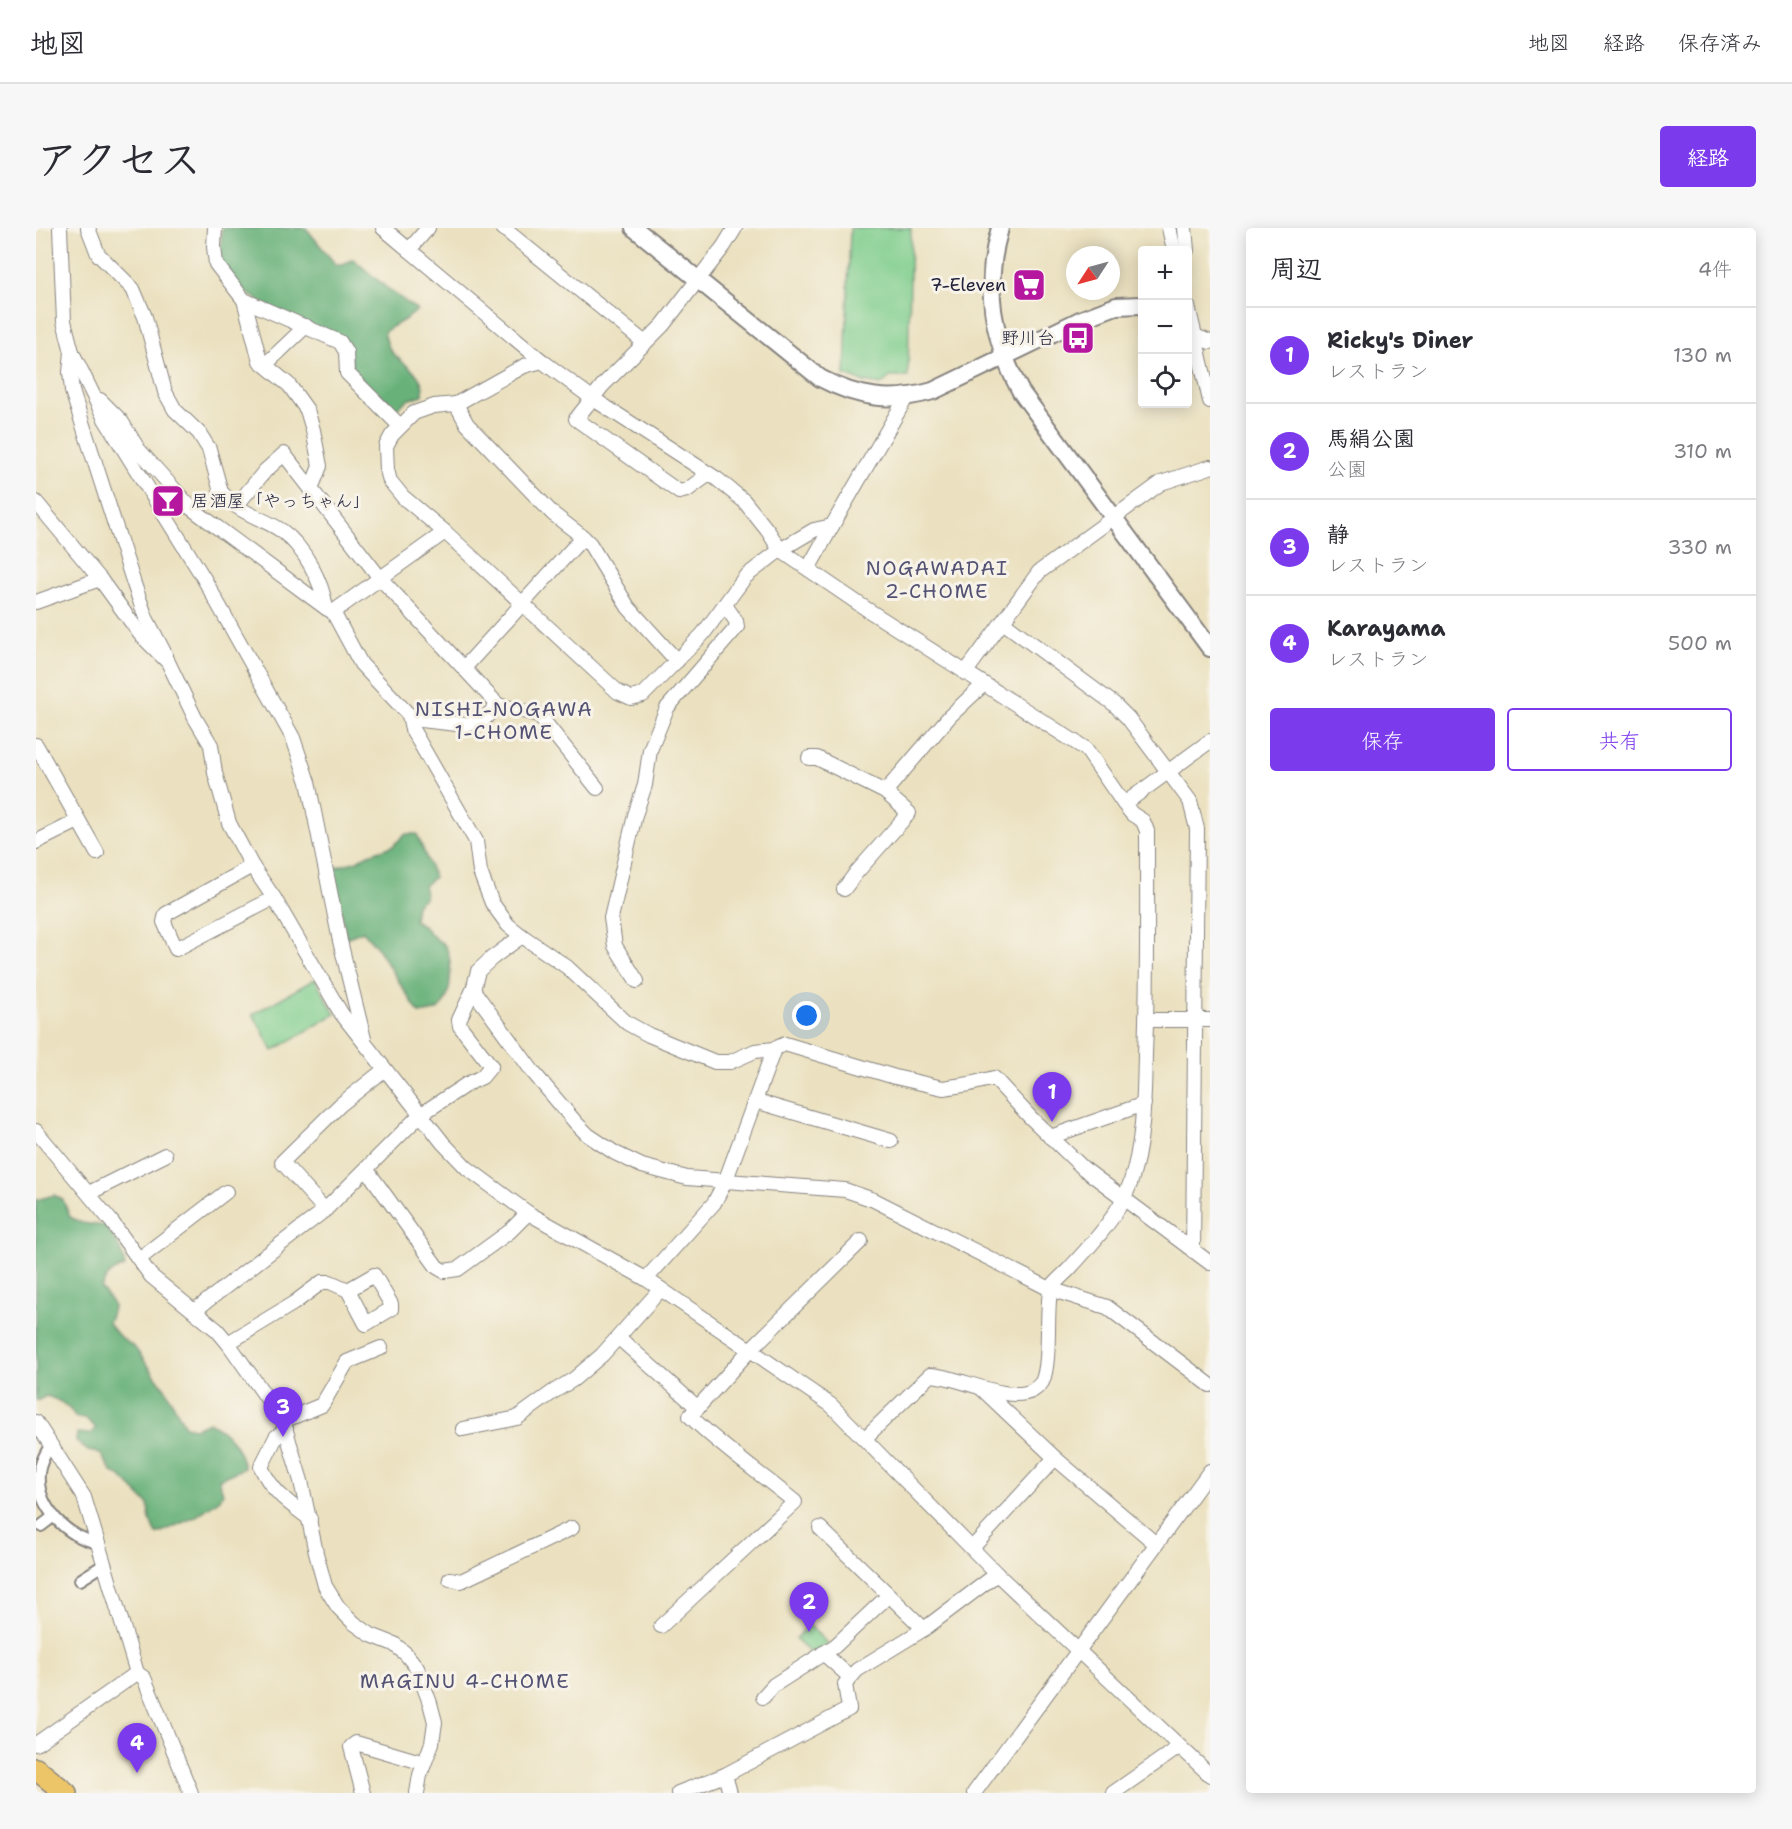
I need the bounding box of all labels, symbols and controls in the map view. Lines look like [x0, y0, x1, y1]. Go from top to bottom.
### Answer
text: 地図 [30, 24, 86, 62]
text: 地図 [1528, 29, 1570, 57]
text: 経路 [1603, 29, 1645, 57]
text: 保存済み [1678, 29, 1762, 57]
button: 経路 [1660, 126, 1756, 187]
text: アクセス [36, 131, 201, 187]
north arrow [1066, 246, 1120, 300]
map controls [1138, 246, 1192, 408]
button: + [1138, 246, 1192, 300]
text: 周辺 [1270, 251, 1322, 286]
text: 4件 [1698, 256, 1732, 282]
supermarket icon: 7-Eleven [1011, 267, 1047, 303]
place label: 7-Eleven [930, 273, 1006, 297]
button: − [1138, 300, 1192, 354]
bus stop icon: 野川台 [1060, 320, 1096, 356]
place label: 野川台 [1001, 326, 1055, 350]
text: Ricky's Diner [1327, 326, 1473, 355]
text: 1 [1285, 342, 1294, 368]
text: 130 m [1673, 342, 1732, 368]
button: locate [1138, 354, 1192, 408]
text: レストラン [1327, 358, 1429, 384]
text: 馬絹公園 [1327, 424, 1415, 453]
text: 2 [1283, 438, 1297, 464]
text: 310 m [1673, 438, 1732, 464]
text: 公園 [1327, 456, 1367, 482]
bar icon: 居酒屋「やっちゃん」 [150, 483, 186, 519]
place label: 居酒屋「やっちゃん」 [191, 489, 371, 513]
text: 静 [1327, 520, 1349, 549]
text: 3 [1283, 534, 1297, 560]
text: 330 m [1668, 534, 1732, 560]
text: レストラン [1327, 552, 1429, 578]
district label: NOGAWADAI 2-CHOME [865, 555, 1009, 604]
text: Karayama [1327, 614, 1446, 643]
text: 4 [1283, 630, 1297, 656]
text: 500 m [1668, 630, 1732, 656]
text: レストラン [1327, 646, 1429, 672]
district label: NISHI-NOGAWA 1-CHOME [415, 696, 593, 745]
button: 保存 [1270, 708, 1495, 771]
button: 共有 [1507, 708, 1732, 771]
your location [792, 1001, 821, 1030]
pin: 1 [1032, 1072, 1072, 1122]
pin: 3 [264, 1388, 302, 1437]
pin: 2 [790, 1582, 828, 1632]
district label: MAGINU 4-CHOME [360, 1668, 570, 1694]
pin: 4 [118, 1724, 156, 1773]

